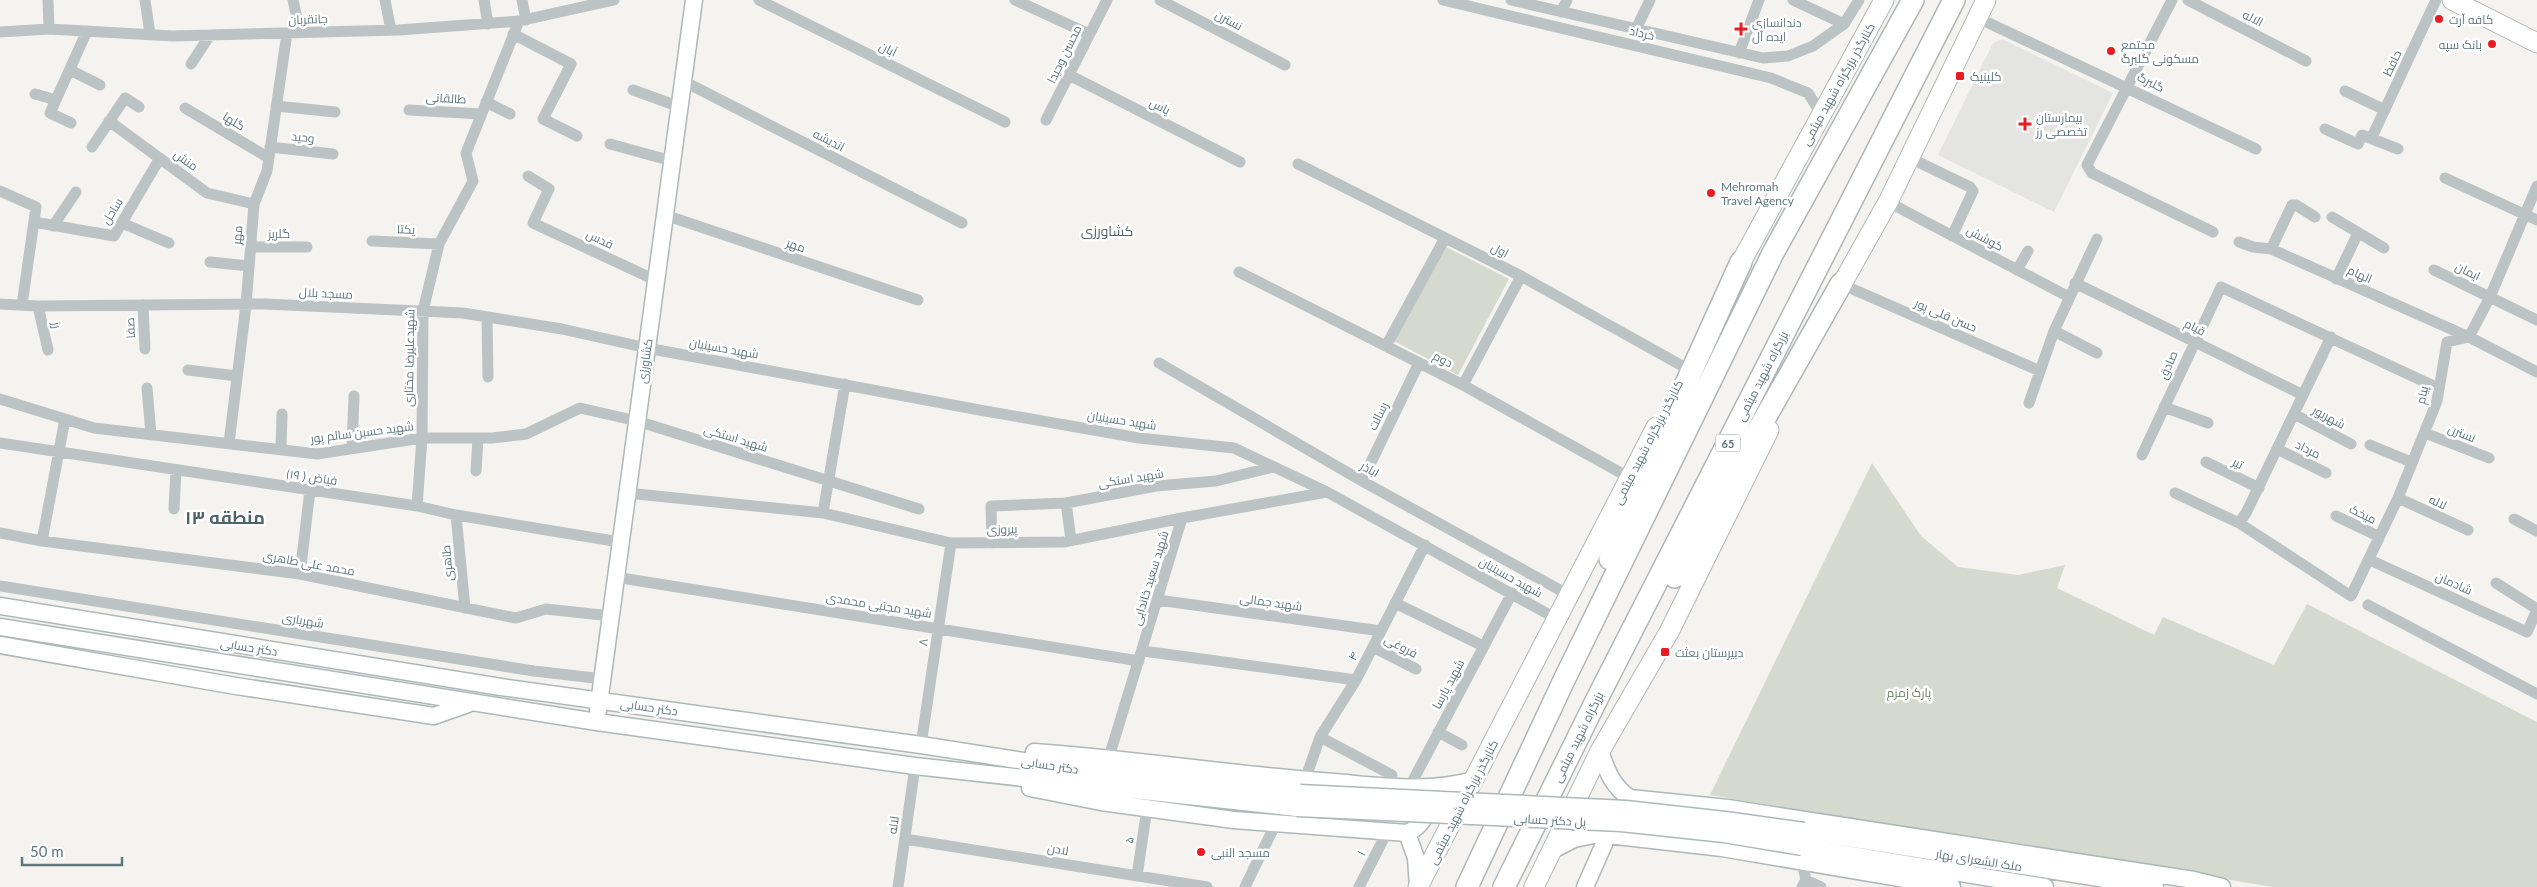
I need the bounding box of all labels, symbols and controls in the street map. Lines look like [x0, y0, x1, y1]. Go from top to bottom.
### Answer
street label: نسترن [1213, 7, 1245, 33]
street label: الاله [2240, 7, 2266, 29]
street label: جانقربان [288, 11, 328, 27]
place label: کافه آرت [2449, 12, 2493, 27]
marker: کافه آرت [2433, 13, 2445, 25]
place label: دندانسازی ایده آل [1752, 15, 1802, 44]
street label: کنارگذر بزرگراه شهید میثمی [1798, 20, 1878, 148]
street label: محسن وحیدا [1043, 22, 1085, 86]
marker: دندانسازی ایده آل [1734, 22, 1748, 36]
street label: خرداد [1628, 23, 1656, 43]
place label: مجتمع مسکونی گلبرگ [2121, 37, 2199, 66]
place label: بانک سپه [2439, 37, 2482, 53]
street label: آبان [877, 38, 900, 60]
marker: بانک سپه [2486, 38, 2498, 50]
marker: مجتمع مسکونی گلبرگ [2105, 45, 2117, 57]
street label: حافظ [2379, 48, 2405, 78]
place label: کلینیک [1970, 69, 2002, 84]
street label: گلبرگ [2135, 69, 2167, 95]
marker: کلینیک [1954, 70, 1966, 82]
street label: طالقانی [425, 89, 467, 107]
street label: یاس [1147, 94, 1174, 118]
street label: گلها [220, 109, 248, 133]
place label: بیمارستان تخصصی رز [2035, 110, 2088, 139]
marker: بیمارستان تخصصی رز [2018, 117, 2032, 131]
street label: اندیشه [811, 126, 847, 154]
street label: وحید [291, 128, 315, 146]
street label: منش [171, 146, 201, 174]
place label: Mehromah Travel Agency [1721, 179, 1795, 208]
marker: Mehromah Travel Agency [1705, 187, 1717, 199]
street label: ساحل [98, 195, 126, 227]
street label: یکتا [397, 221, 416, 237]
district label: کشاورزی [1081, 222, 1133, 239]
street label: کوشش [1964, 222, 2006, 254]
street label: مهر [229, 225, 245, 246]
street label: گلریز [267, 226, 290, 241]
street label: قدس [584, 226, 616, 252]
street label: مهر [784, 234, 808, 255]
street label: اول [1489, 239, 1511, 261]
street label: ایمان [2453, 259, 2483, 283]
street label: الهام [2345, 262, 2375, 287]
street label: مسجد بلال [299, 284, 353, 302]
street label: حسن قلی پور [1911, 295, 1979, 337]
street label: شهیدعلیرضا مختاری [401, 309, 417, 407]
street label: قیام [2181, 315, 2208, 339]
street label: صفا [122, 317, 138, 339]
street label: رز [49, 319, 65, 330]
street label: بزرگراه شهید میثمی [1733, 328, 1791, 424]
street label: شهید حسینیان [688, 335, 760, 361]
street label: کشاورزی [634, 338, 656, 384]
street label: دوم [1430, 348, 1455, 371]
street label: صادق [2155, 348, 2181, 382]
street label: کنارگذر بزرگراه شهید میثمی [1610, 377, 1686, 507]
street label: پیام [2413, 384, 2433, 406]
street label: رسالت [1365, 399, 1391, 433]
street label: شهریور [2309, 402, 2348, 432]
street label: شهید حسینیان [1086, 407, 1158, 433]
street label: شهید حسین سالم پور [309, 418, 415, 448]
street label: شهید استکی [702, 421, 770, 455]
street label: نسترن [2446, 421, 2478, 445]
road number: 65 [1716, 434, 1740, 452]
street label: مرداد [2293, 437, 2323, 461]
street label: تیر [2229, 454, 2247, 472]
street label: اباذر [1357, 457, 1382, 480]
street label: شهید استکی [1097, 465, 1165, 491]
street label: فیاض ( ۱۹) [286, 466, 338, 488]
street label: لاله [2427, 491, 2449, 513]
street label: میخک [2347, 501, 2379, 527]
district label: منطقه ۱۳ [185, 506, 265, 528]
street label: پیروزی [986, 521, 1018, 539]
street label: شهید سعید خاندایی [1128, 529, 1172, 627]
street label: طاهری [438, 544, 456, 582]
street label: محمد علی طاهری [262, 548, 356, 578]
street label: شهید حسینیان [1477, 553, 1545, 601]
street label: شادمان [2433, 568, 2475, 598]
street label: شهید مجتبی محمدی [825, 589, 933, 621]
street label: شهید جمالی [1239, 590, 1303, 614]
street label: شهریاری [281, 609, 325, 631]
street label: فروغی [1382, 631, 1420, 661]
street label: دکتر حسابی [219, 635, 279, 659]
street label: ۸ [915, 637, 931, 647]
place label: دبیرستان بعثت [1675, 645, 1744, 660]
marker: دبیرستان بعثت [1659, 646, 1671, 658]
street label: ۴ [1345, 649, 1362, 663]
street label: شهید پارسا [1429, 656, 1469, 712]
park label: پارک زمزم [1887, 685, 1932, 702]
street label: بزرگراه شهید میثمی [1549, 689, 1607, 785]
street label: دکتر حسابی [619, 696, 679, 718]
street label: کنارگذر بزرگراه شهید میثمی [1425, 737, 1501, 867]
street label: دکتر حسابی [1020, 753, 1080, 777]
street label: پل دکتر حسابی [1513, 811, 1587, 831]
street label: لاله [884, 815, 902, 835]
scale bar [22, 834, 122, 866]
street label: ۵ [1121, 836, 1137, 844]
street label: لادن [1046, 840, 1070, 858]
text: 50 m [30, 842, 64, 860]
place label: مسجد النبی [1211, 845, 1270, 860]
marker: مسجد النبی [1195, 846, 1207, 858]
street label: ملک الشعرای بهار [1934, 846, 2023, 874]
street label: ۱ [1353, 848, 1369, 858]

